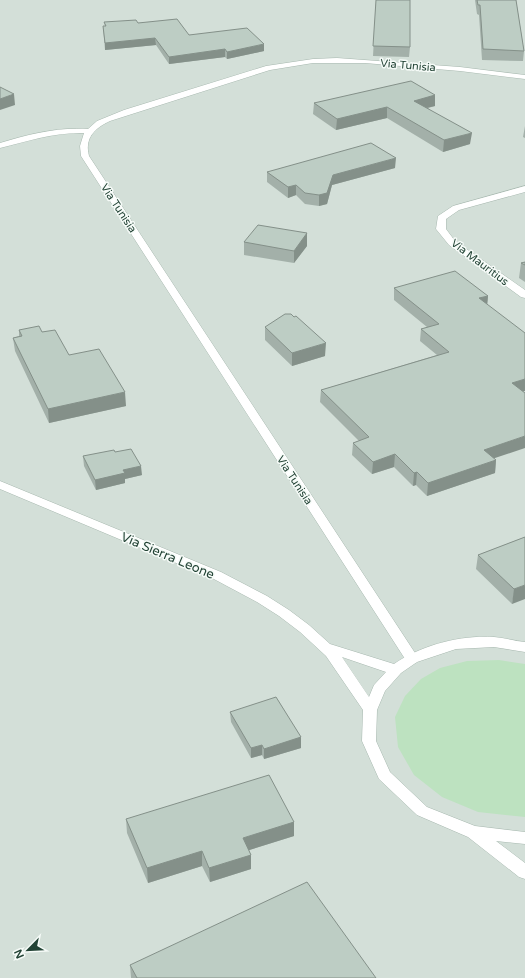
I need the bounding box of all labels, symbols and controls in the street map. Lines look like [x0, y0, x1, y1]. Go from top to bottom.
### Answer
street label: Via Tunisia [380, 57, 436, 74]
street label: Via Tunisia [98, 181, 139, 235]
street label: Via Mauritius [448, 237, 511, 288]
street label: Via Tunisia [274, 453, 315, 507]
street label: Via Sierra Leone [118, 529, 217, 583]
north arrow [8, 930, 48, 970]
text: N [12, 947, 27, 961]

